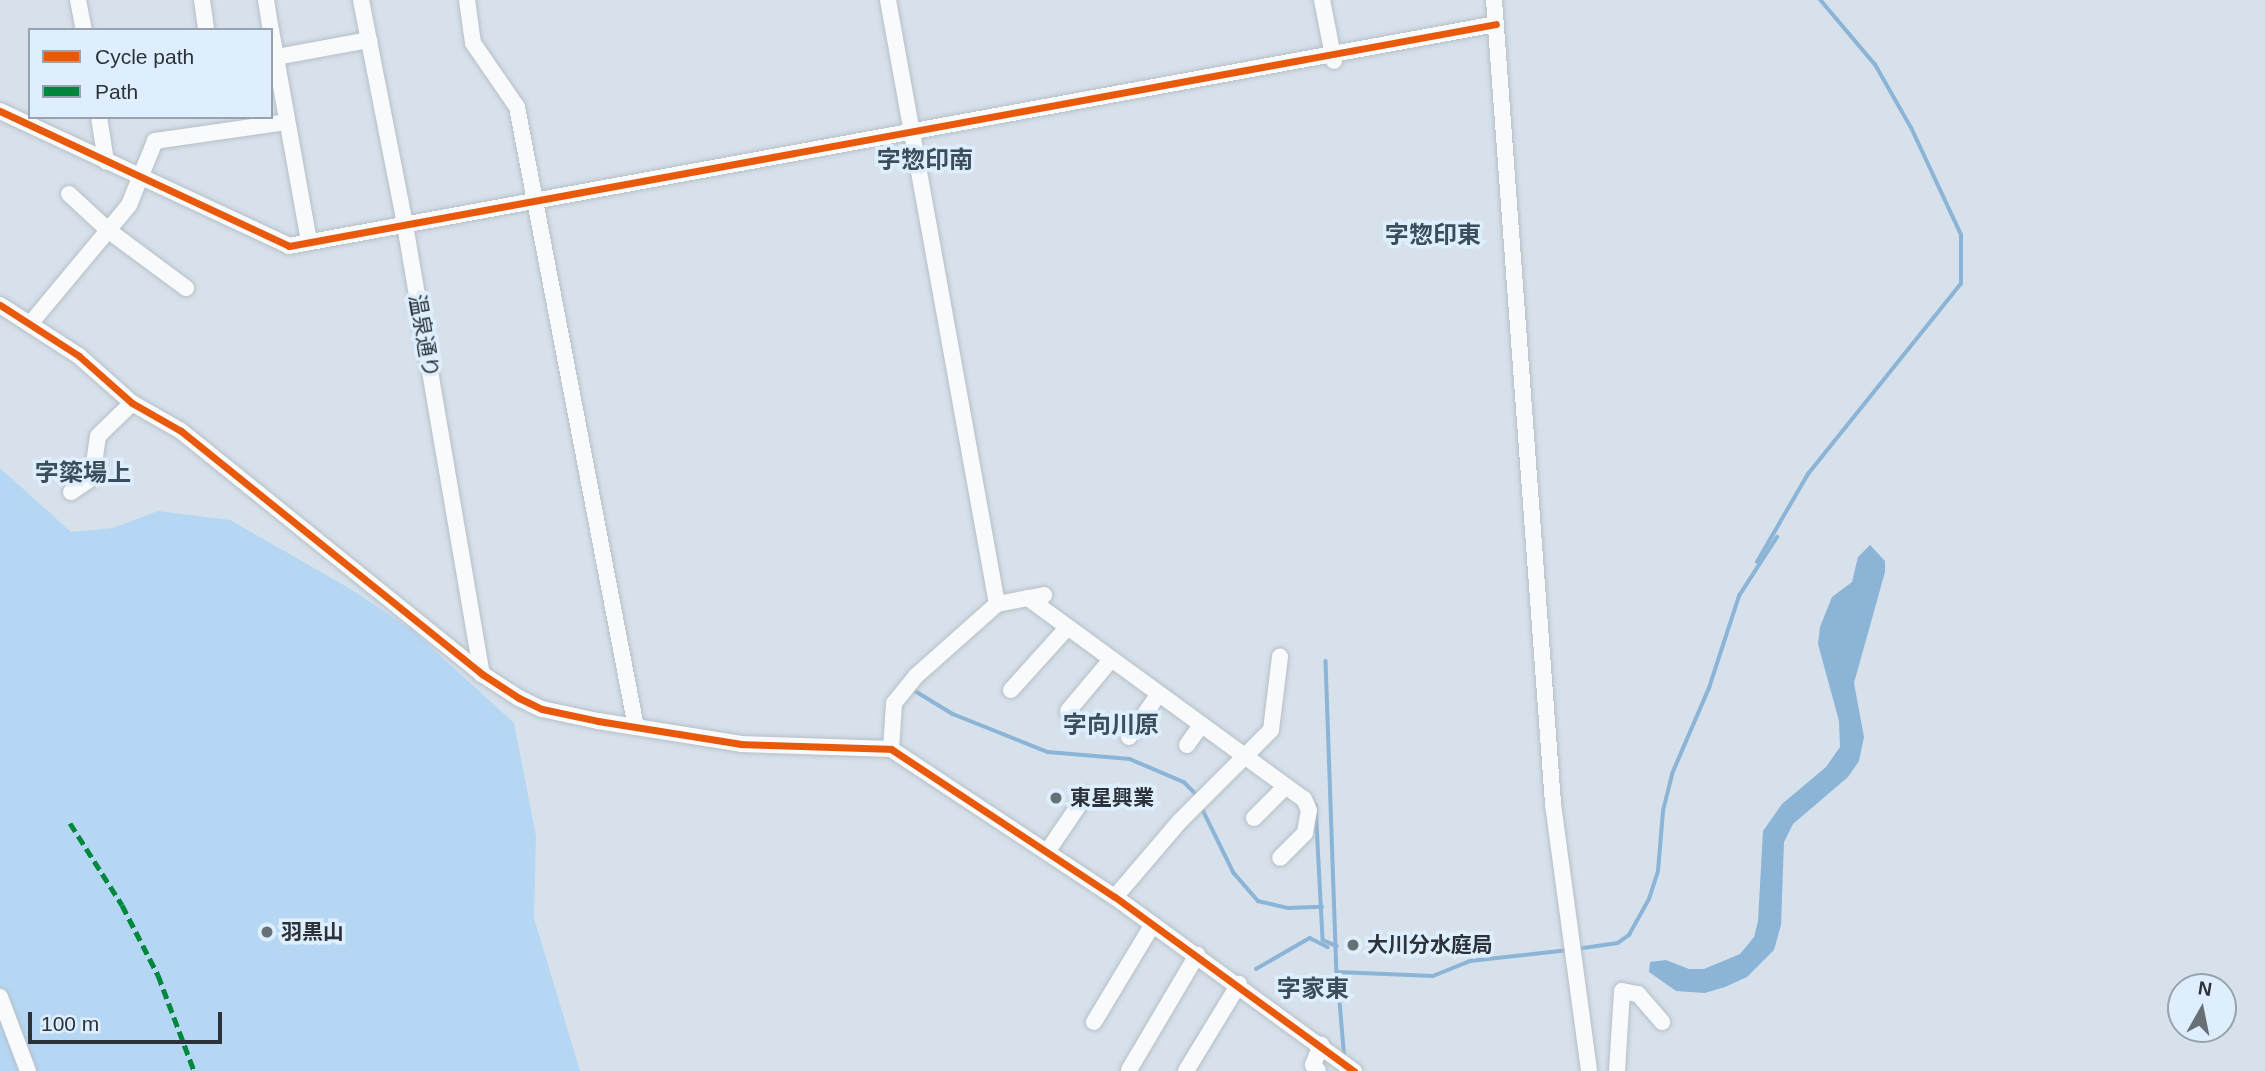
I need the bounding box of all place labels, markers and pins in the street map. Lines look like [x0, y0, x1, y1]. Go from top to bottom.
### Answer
place label: 東星興業 [1070, 785, 1154, 811]
marker: 東星興業 [1048, 790, 1064, 806]
place label: 羽黒山 [281, 919, 344, 945]
marker: 羽黒山 [259, 924, 275, 940]
place label: 大川分水庭局 [1367, 932, 1493, 958]
marker: 大川分水庭局 [1345, 937, 1361, 953]

